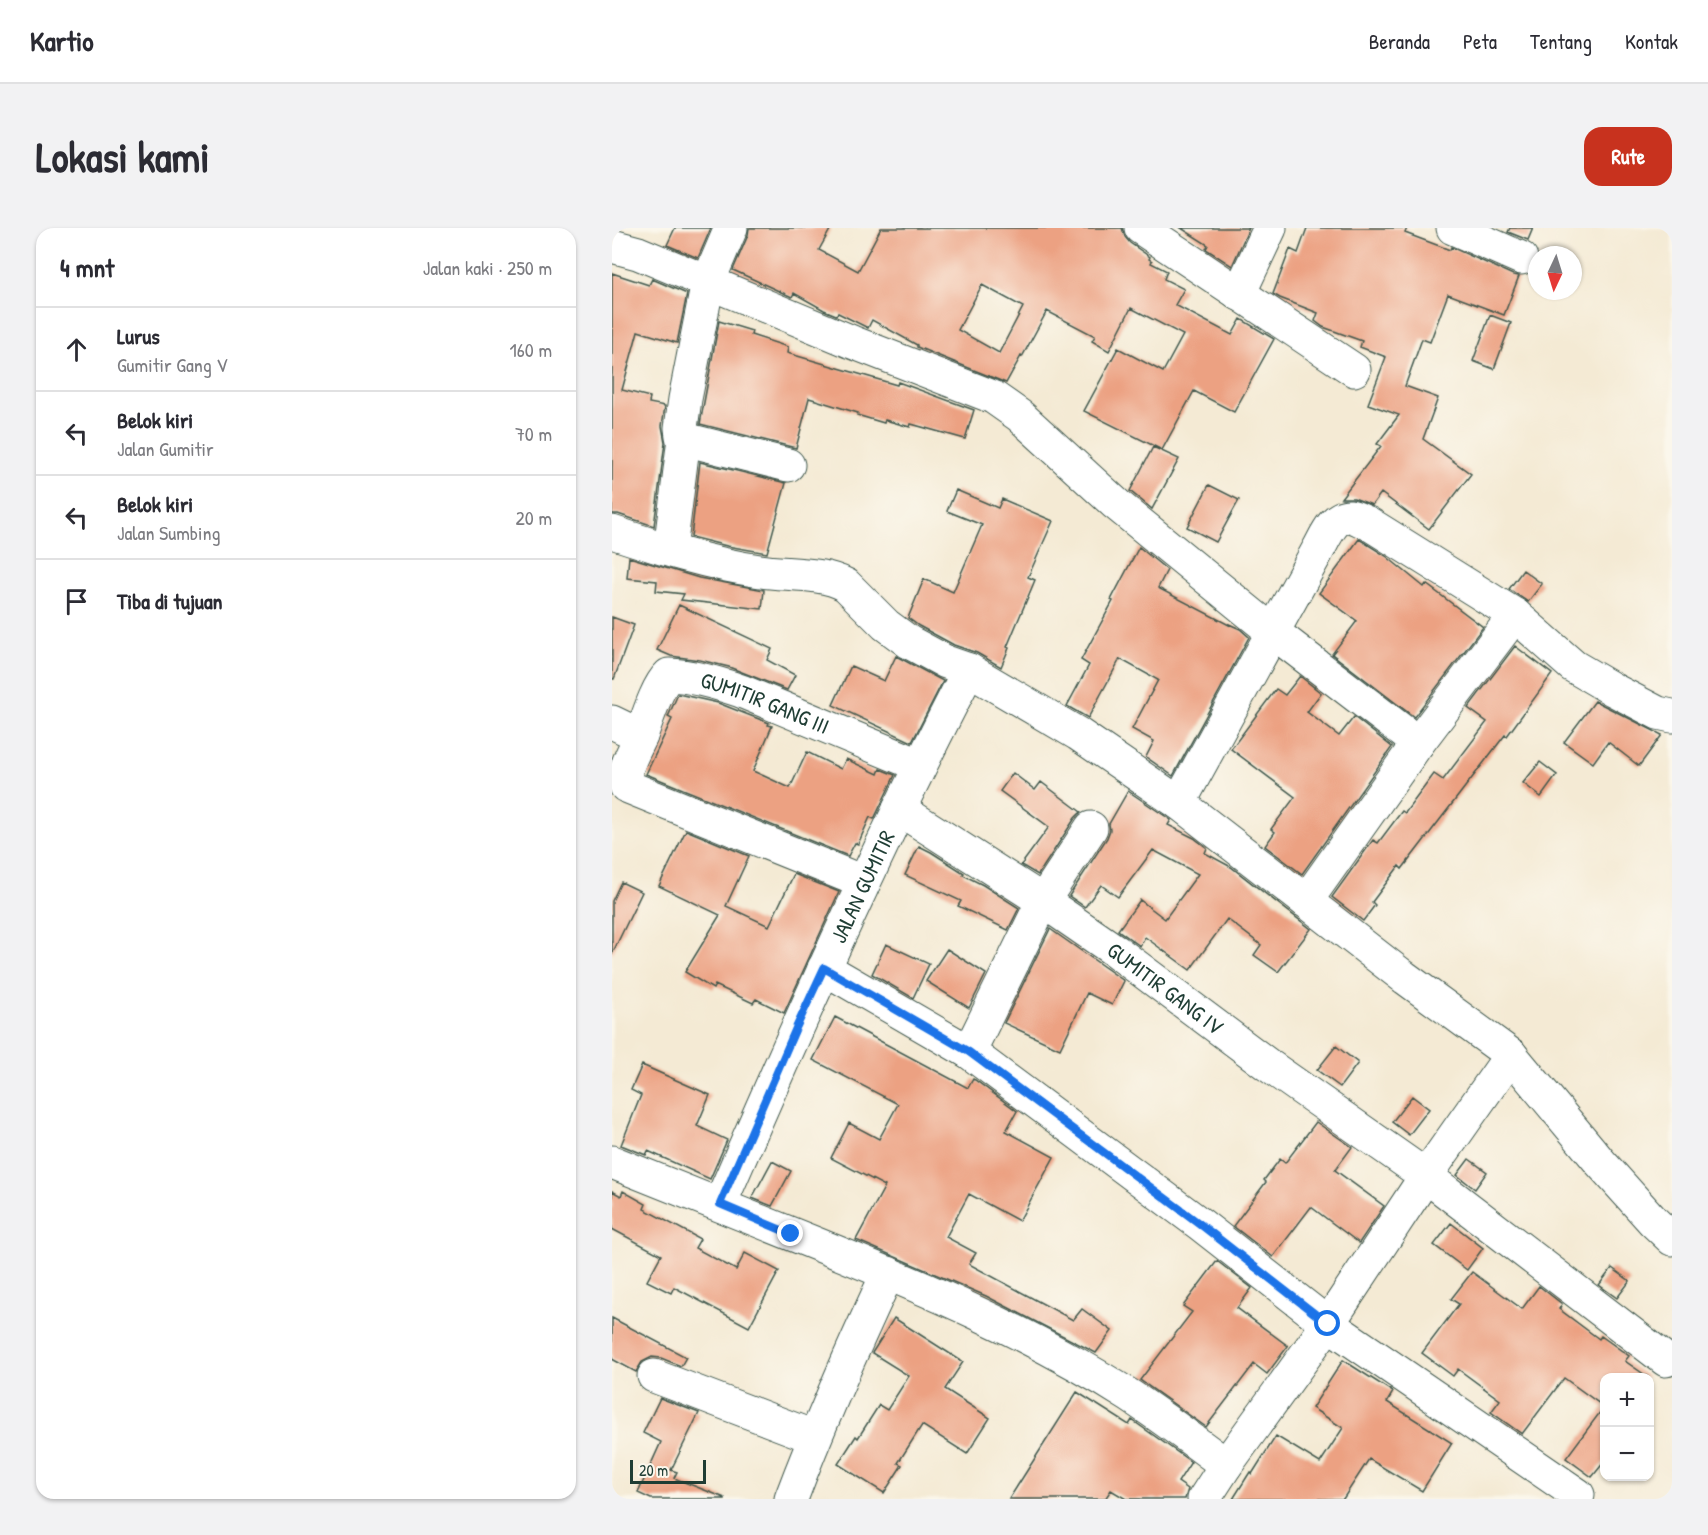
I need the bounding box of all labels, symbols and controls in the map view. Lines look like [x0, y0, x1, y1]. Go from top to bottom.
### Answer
text: Kartio [30, 22, 94, 60]
text: Beranda [1369, 27, 1430, 56]
text: Peta [1463, 27, 1497, 56]
text: Tentang [1530, 27, 1592, 56]
text: Kontak [1625, 27, 1678, 56]
button: Rute [1584, 127, 1672, 186]
text: Lokasi kami [36, 128, 210, 185]
north arrow [1528, 246, 1582, 300]
text: 4 mnt [60, 250, 114, 285]
text: Jalan kaki · 250 m [423, 254, 552, 281]
text: Lurus [117, 321, 160, 351]
icon: ahead [60, 333, 93, 366]
text: 160 m [510, 336, 552, 363]
text: Gumitir Gang V [117, 351, 228, 378]
text: Belok kiri [117, 405, 193, 435]
icon: left [60, 417, 93, 450]
text: 70 m [515, 420, 552, 447]
text: Jalan Gumitir [117, 435, 214, 462]
text: Belok kiri [117, 489, 193, 519]
icon: left [60, 501, 93, 534]
text: 20 m [515, 504, 552, 531]
text: Jalan Sumbing [117, 519, 220, 546]
icon: arrive [60, 585, 93, 618]
text: Tiba di tujuan [117, 586, 222, 616]
street label: GUMITIR GANG III [698, 665, 834, 741]
street label: JALAN GUMITIR [823, 825, 902, 948]
street label: GUMITIR GANG IV [1101, 935, 1230, 1042]
route end [777, 1220, 803, 1246]
route start [1314, 1310, 1340, 1336]
map controls [1600, 1373, 1654, 1481]
button: + [1600, 1373, 1654, 1427]
button: − [1600, 1427, 1654, 1481]
scale bar [630, 1457, 706, 1484]
text: 20 m [639, 1459, 668, 1481]

